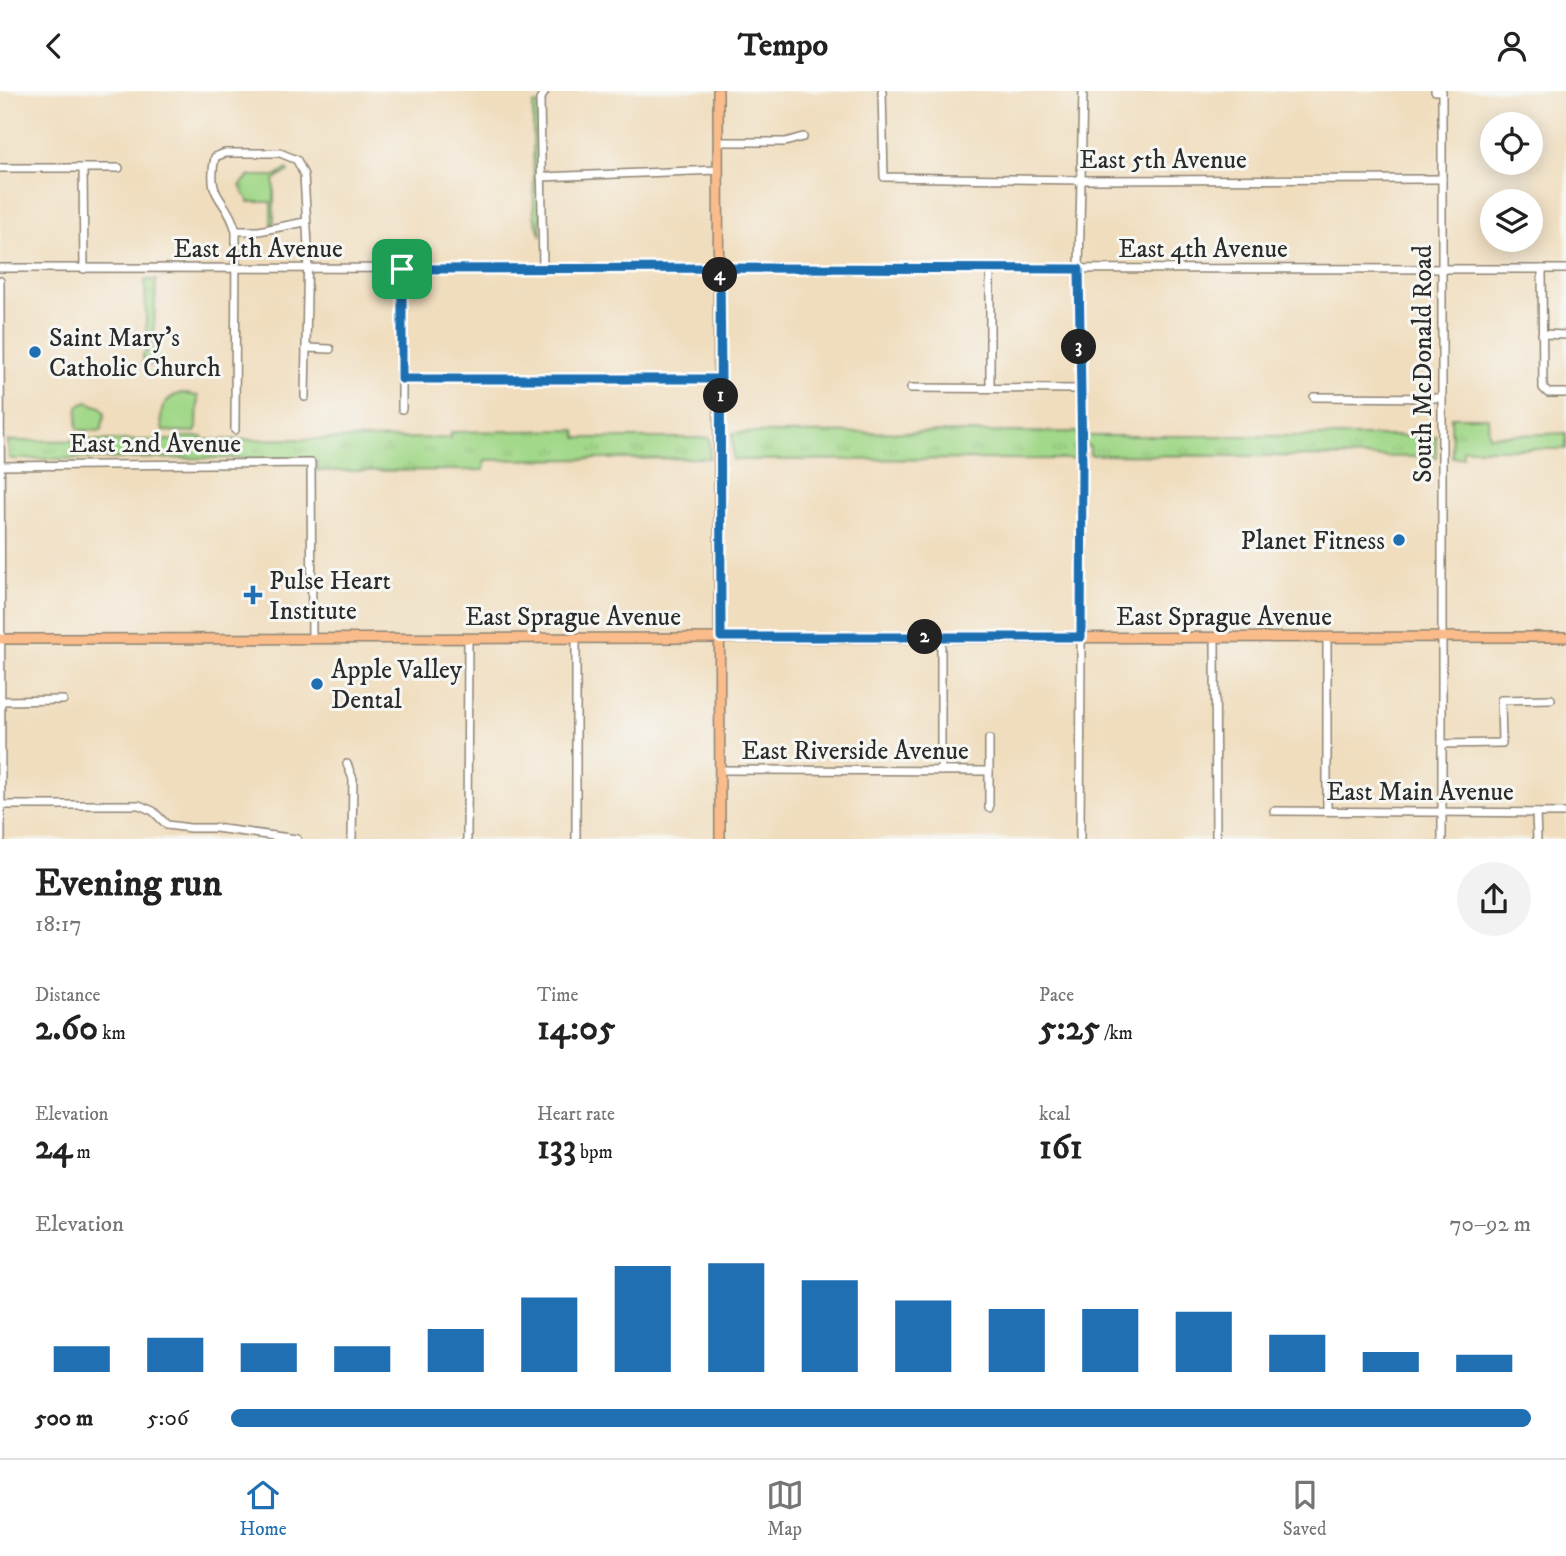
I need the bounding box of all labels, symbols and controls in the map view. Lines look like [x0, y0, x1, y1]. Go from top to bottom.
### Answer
text: Tempo [738, 26, 828, 66]
icon: back [35, 27, 73, 65]
icon: person [1493, 27, 1531, 65]
map controls [1480, 112, 1543, 252]
button: locate [1480, 112, 1543, 175]
street label: East 5th Avenue [1079, 144, 1247, 177]
button: layers [1480, 189, 1543, 252]
street label: East 4th Avenue [173, 233, 343, 266]
street label: East 4th Avenue [1118, 233, 1288, 266]
pin [372, 239, 432, 299]
street label: South McDonald Road [1407, 245, 1440, 483]
icon: arrive [383, 250, 421, 288]
pin: 4 [702, 257, 738, 293]
text: 4 [714, 263, 725, 286]
place label: Saint Mary's Catholic Church [49, 322, 221, 385]
pin: 3 [1062, 329, 1096, 365]
text: 3 [1075, 335, 1082, 358]
marker: Saint Mary's Catholic Church [27, 344, 43, 360]
pin: 1 [704, 379, 738, 413]
text: 1 [717, 384, 724, 407]
street label: East 2nd Avenue [69, 428, 241, 461]
place label: Planet Fitness [1241, 525, 1385, 558]
marker: Planet Fitness [1391, 532, 1407, 548]
place label: Pulse Heart Institute [269, 565, 391, 628]
marker: Pulse Heart Institute [243, 585, 263, 605]
street label: East Sprague Avenue [465, 601, 681, 634]
street label: East Sprague Avenue [1116, 601, 1332, 634]
pin: 2 [908, 619, 942, 655]
text: 2 [920, 625, 929, 648]
place label: Apple Valley Dental [331, 654, 463, 717]
marker: Apple Valley Dental [309, 676, 325, 692]
street label: East Riverside Avenue [741, 735, 969, 768]
street label: East Main Avenue [1326, 776, 1514, 809]
text: Evening run [35, 860, 222, 908]
button: share [1457, 862, 1531, 936]
text: 18:17 [35, 910, 82, 939]
text: Distance [35, 984, 100, 1007]
text: Time [537, 984, 578, 1007]
text: Pace [1039, 984, 1074, 1007]
text: 2.60 [35, 1007, 98, 1051]
text: 14:05 [537, 1007, 615, 1051]
text: 5:25 [1039, 1007, 1100, 1051]
text: km [98, 1022, 126, 1045]
text: /km [1100, 1022, 1133, 1045]
text: Elevation [35, 1103, 109, 1126]
text: Heart rate [537, 1103, 615, 1126]
text: kcal [1039, 1103, 1070, 1126]
text: 24 [35, 1126, 72, 1170]
text: 133 [537, 1126, 576, 1170]
text: 161 [1039, 1126, 1083, 1170]
text: m [72, 1141, 91, 1164]
text: bpm [576, 1141, 613, 1164]
text: Elevation [35, 1210, 124, 1239]
text: 70–92 m [1449, 1210, 1531, 1239]
text: 500 m [35, 1404, 93, 1433]
text: 5:06 [147, 1404, 189, 1433]
tab: Home [240, 1476, 287, 1541]
tab: Map [766, 1476, 804, 1541]
tab: Saved [1283, 1476, 1326, 1541]

